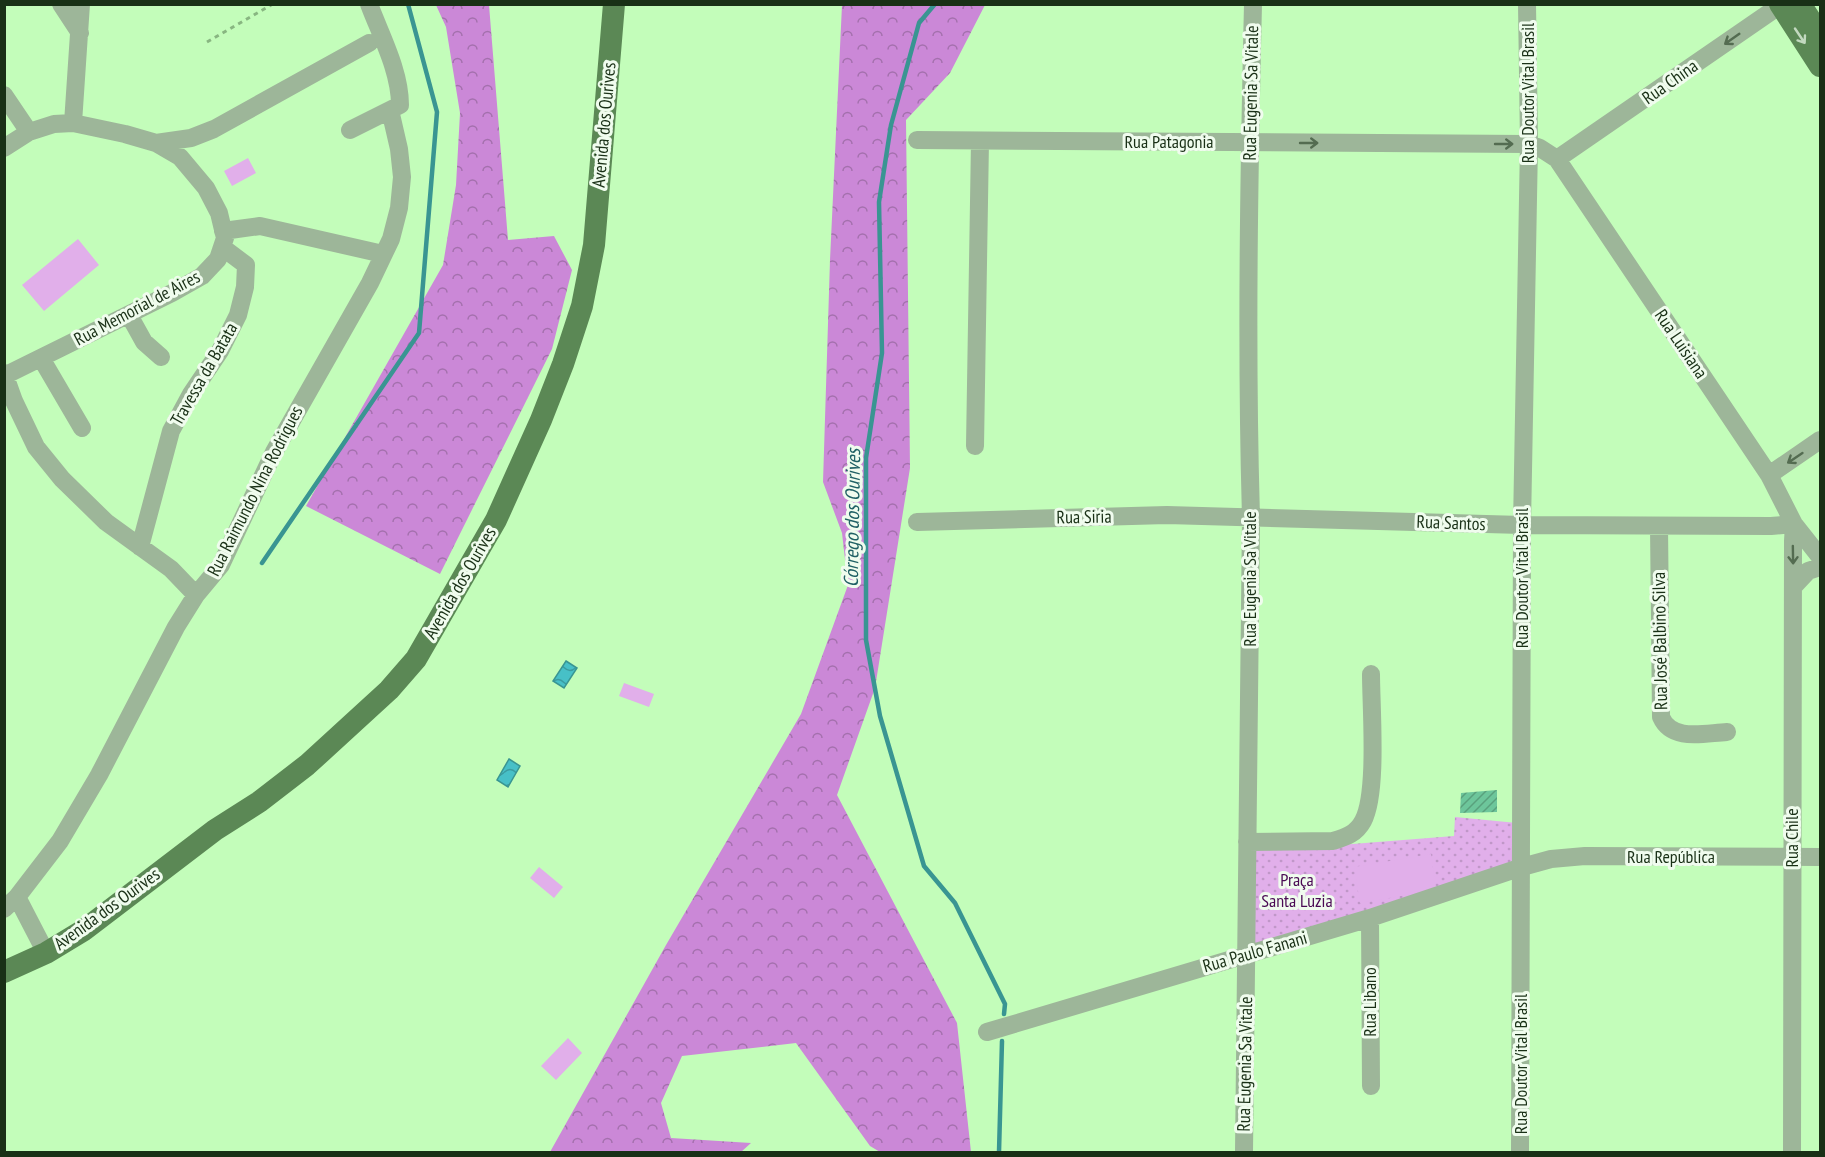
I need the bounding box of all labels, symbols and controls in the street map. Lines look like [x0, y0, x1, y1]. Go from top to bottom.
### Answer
street label: Rua Doutor Vital Brasil [1516, 22, 1539, 163]
street label: Rua Eugenia Sa Vitale [1238, 25, 1263, 161]
one-way arrow [1795, 27, 1807, 44]
one-way arrow [1725, 33, 1741, 45]
street label: Rua China [1637, 54, 1702, 109]
street label: Avenida dos Ourives [587, 61, 620, 188]
street label: Rua Patagonia [1124, 130, 1214, 153]
one-way arrow [1298, 137, 1318, 149]
one-way arrow [1493, 138, 1513, 150]
street label: Rua Memorial de Aires [70, 265, 204, 350]
street label: Rua Luisiana [1650, 305, 1713, 383]
street label: Travessa da Batata [165, 318, 242, 429]
street label: Rua Raimundo Nina Rodrigues [202, 402, 307, 580]
water label: Córrego dos Ourives [838, 446, 866, 587]
one-way arrow [1787, 452, 1803, 464]
street label: Rua Siria [1056, 505, 1112, 528]
street label: Rua Doutor Vital Brasil [1510, 507, 1533, 648]
street label: Rua Santos [1416, 510, 1486, 535]
street label: Rua Eugenia Sa Vitale [1238, 511, 1261, 647]
street label: Avenida dos Ourives [418, 523, 501, 643]
one-way arrow [1787, 545, 1799, 565]
street label: Rua José Balbino Silva [1647, 572, 1672, 710]
street label: Rua Chile [1780, 808, 1803, 868]
street label: Rua República [1627, 845, 1715, 868]
street label: Avenida dos Ourives [49, 862, 164, 955]
park label: Praça Santa Luzia [1261, 868, 1333, 912]
street label: Rua Paulo Fanani [1200, 926, 1310, 977]
street label: Rua Libano [1358, 967, 1381, 1037]
street label: Rua Doutor Vital Brasil [1509, 993, 1532, 1134]
street label: Rua Eugenia Sa Vitale [1232, 996, 1257, 1132]

